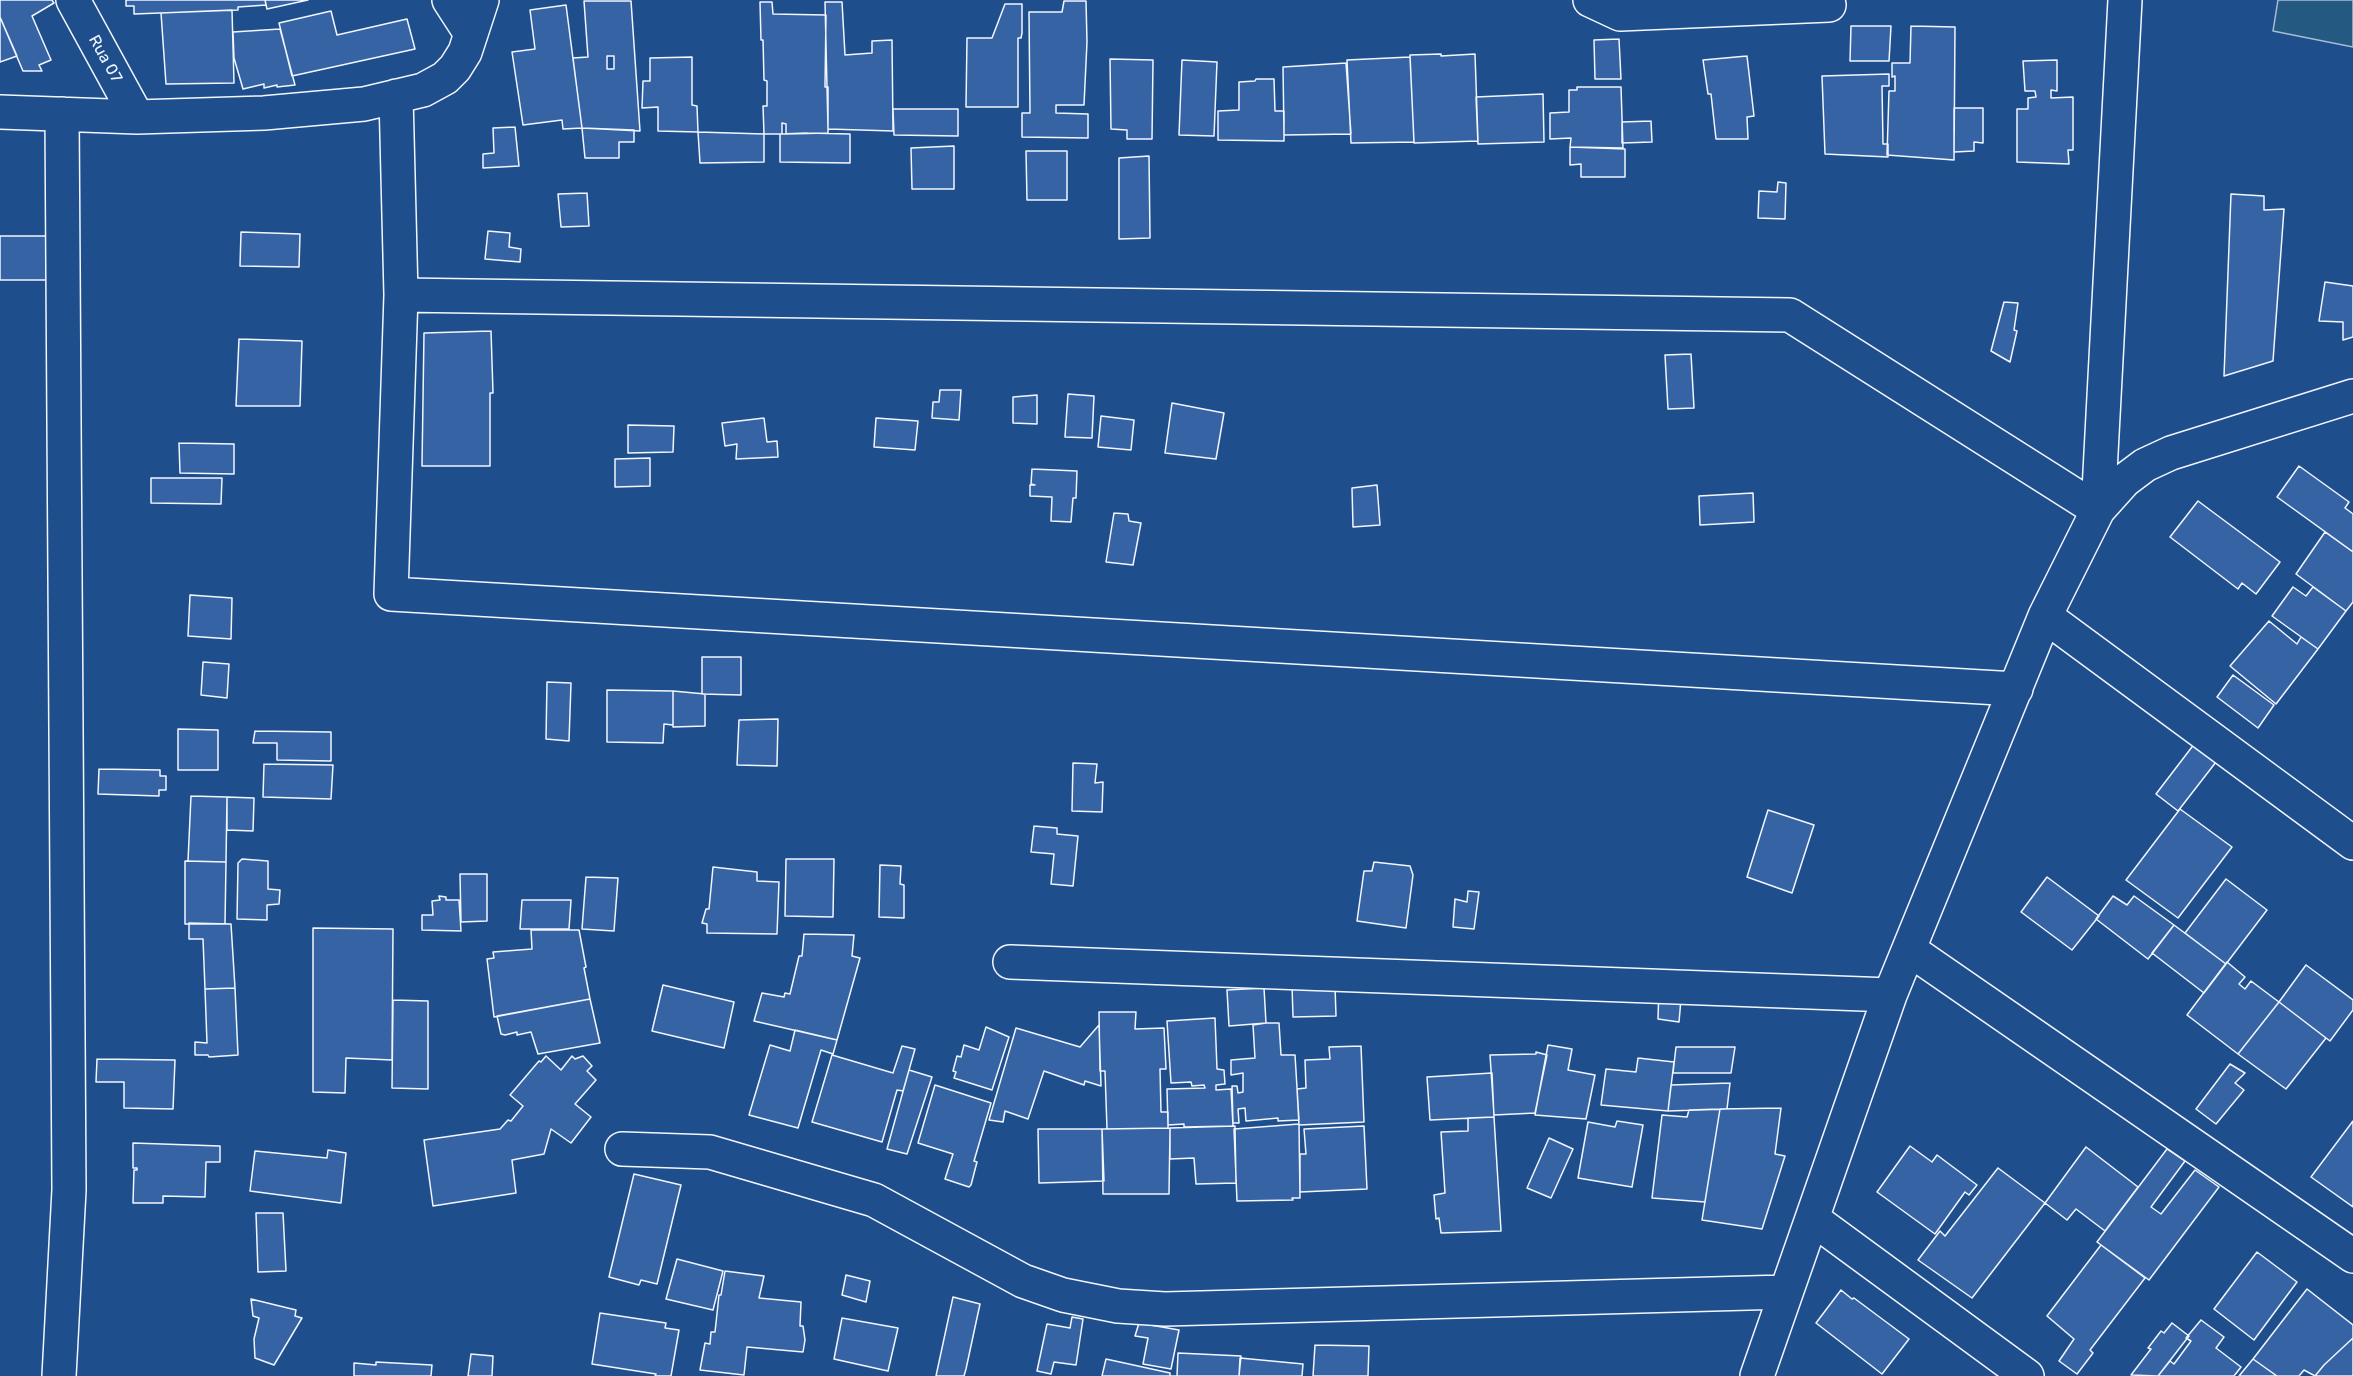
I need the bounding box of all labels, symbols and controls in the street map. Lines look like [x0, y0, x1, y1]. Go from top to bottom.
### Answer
street label: Rua 07 [84, 32, 126, 86]

